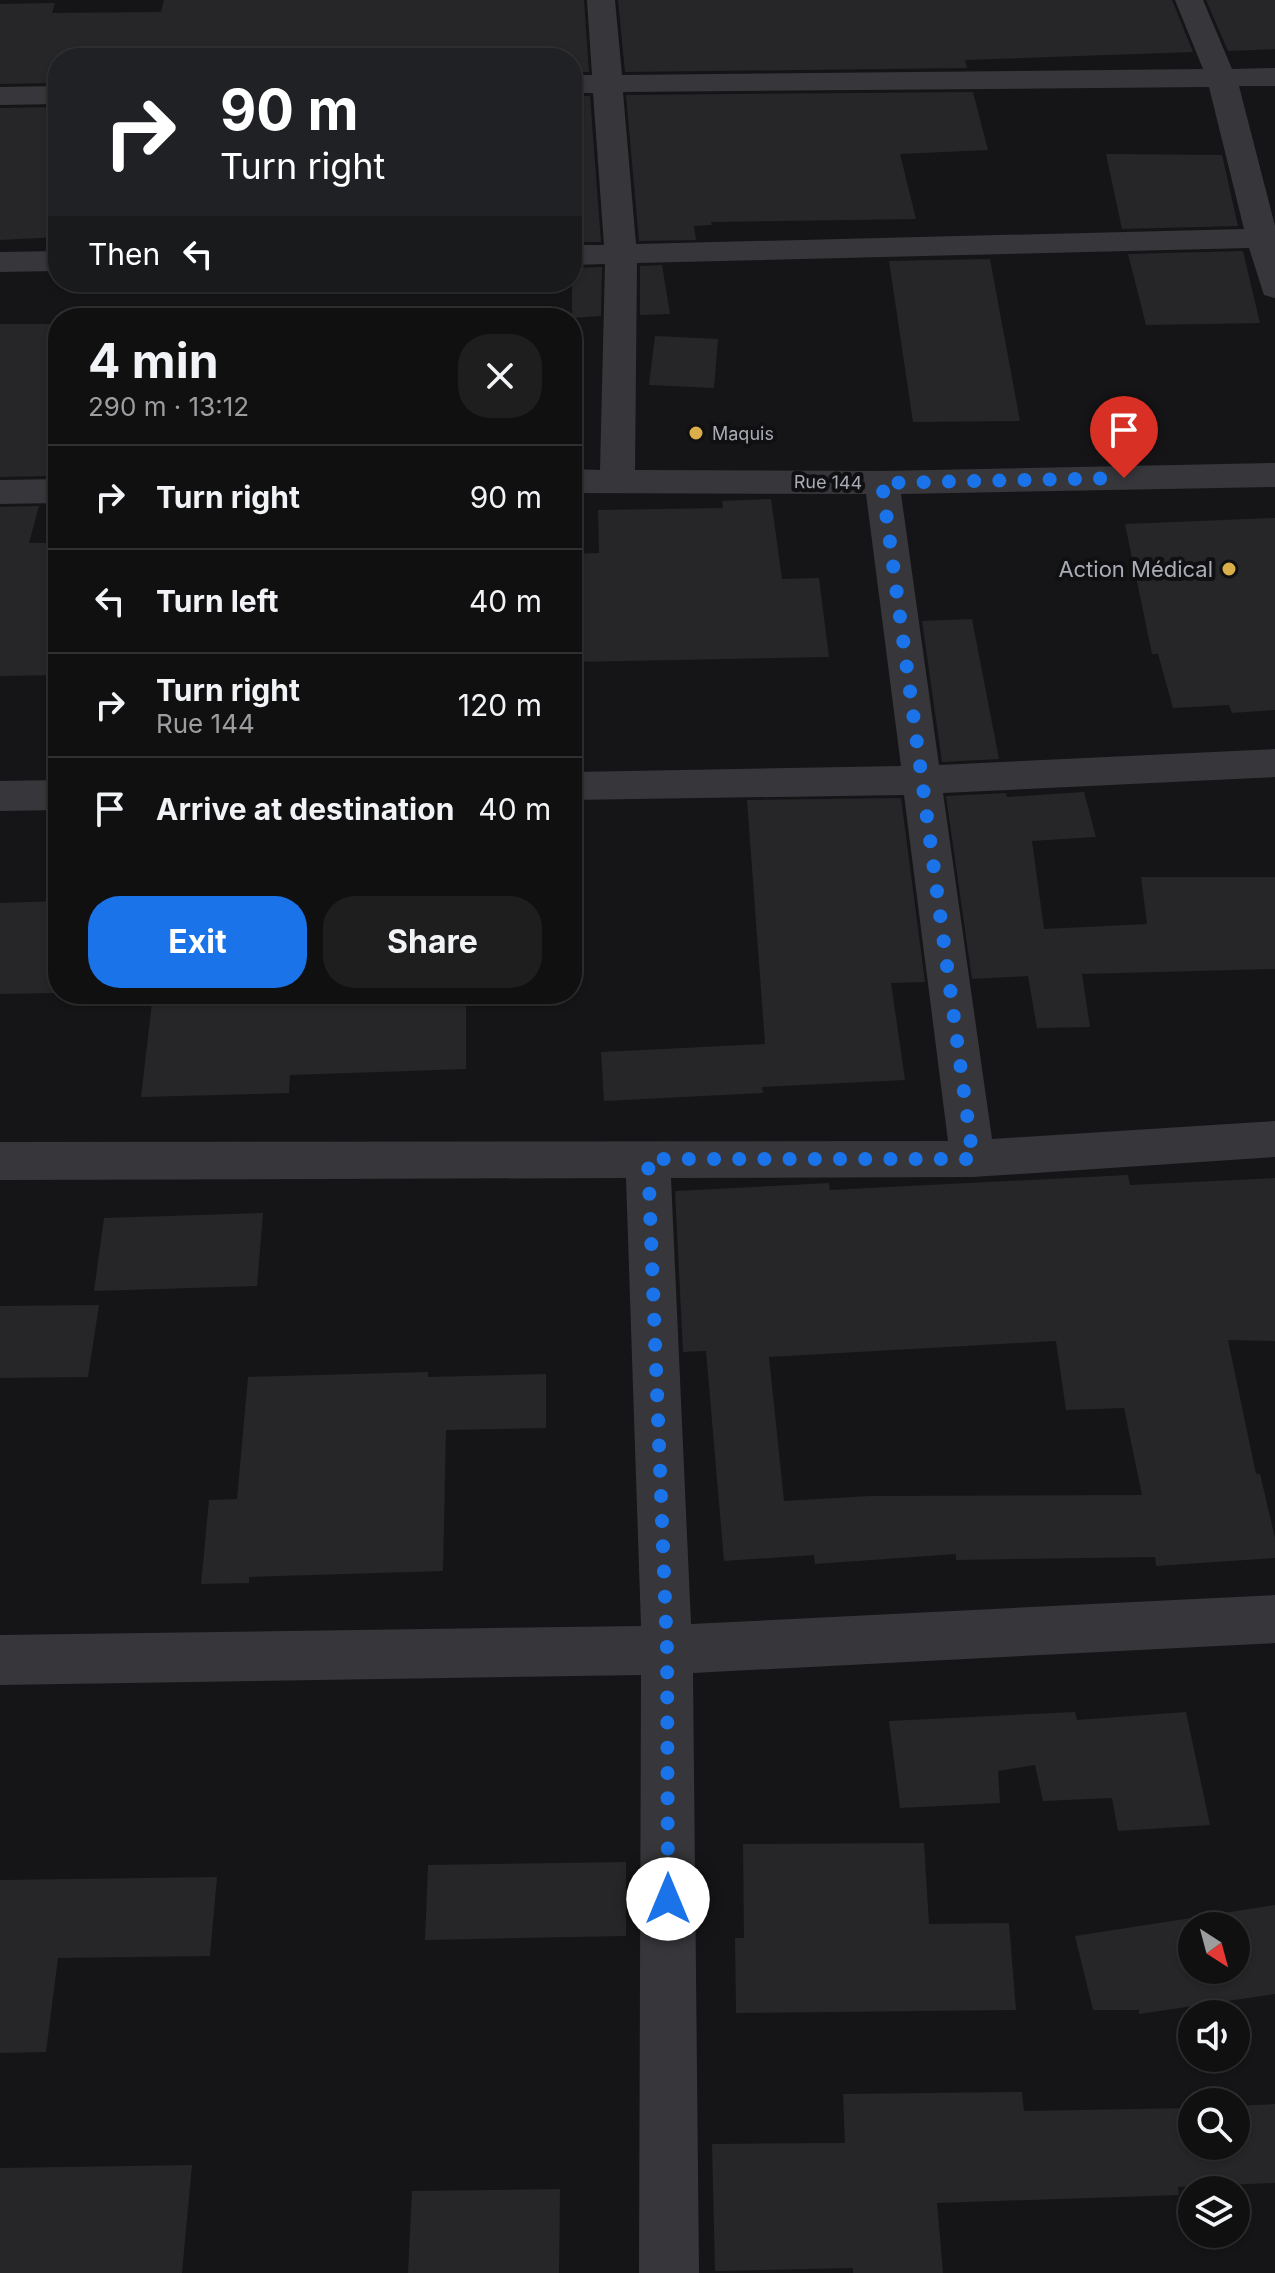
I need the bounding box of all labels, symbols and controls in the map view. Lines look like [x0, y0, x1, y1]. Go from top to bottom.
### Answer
text: 90 m [220, 76, 359, 144]
icon: right [88, 80, 192, 184]
text: Turn right [220, 144, 385, 188]
icon: left [176, 232, 220, 276]
text: Then [88, 236, 160, 272]
text: 4 min [88, 331, 219, 390]
button: close [458, 334, 542, 418]
text: 290 m · 13:12 [88, 391, 249, 422]
pin [1090, 396, 1158, 478]
icon: arrive [1102, 408, 1146, 452]
place label: Maquis [712, 423, 774, 444]
marker: Maquis [687, 424, 705, 442]
street label: Rue 144 [794, 471, 862, 493]
icon: right [88, 475, 132, 519]
text: Turn right [156, 479, 300, 515]
text: 90 m [470, 479, 542, 515]
place label: Action Médical [1058, 556, 1213, 582]
marker: Action Médical [1220, 560, 1238, 578]
icon: left [88, 579, 132, 623]
text: Turn left [156, 583, 278, 619]
text: 40 m [469, 583, 542, 619]
text: Turn right [156, 672, 300, 708]
icon: right [88, 683, 132, 727]
text: 120 m [458, 687, 542, 723]
text: Rue 144 [156, 708, 255, 739]
icon: arrive [88, 787, 132, 831]
text: Arrive at destination [156, 791, 454, 827]
text: 40 m [478, 791, 551, 827]
button: Exit [88, 896, 307, 988]
button: Share [323, 896, 542, 988]
position arrow [626, 1857, 710, 1941]
north arrow [1178, 1912, 1250, 1984]
map controls [1178, 1912, 1250, 2248]
button: sound [1178, 2000, 1250, 2072]
button: search [1178, 2088, 1250, 2160]
button: layers [1178, 2176, 1250, 2248]

